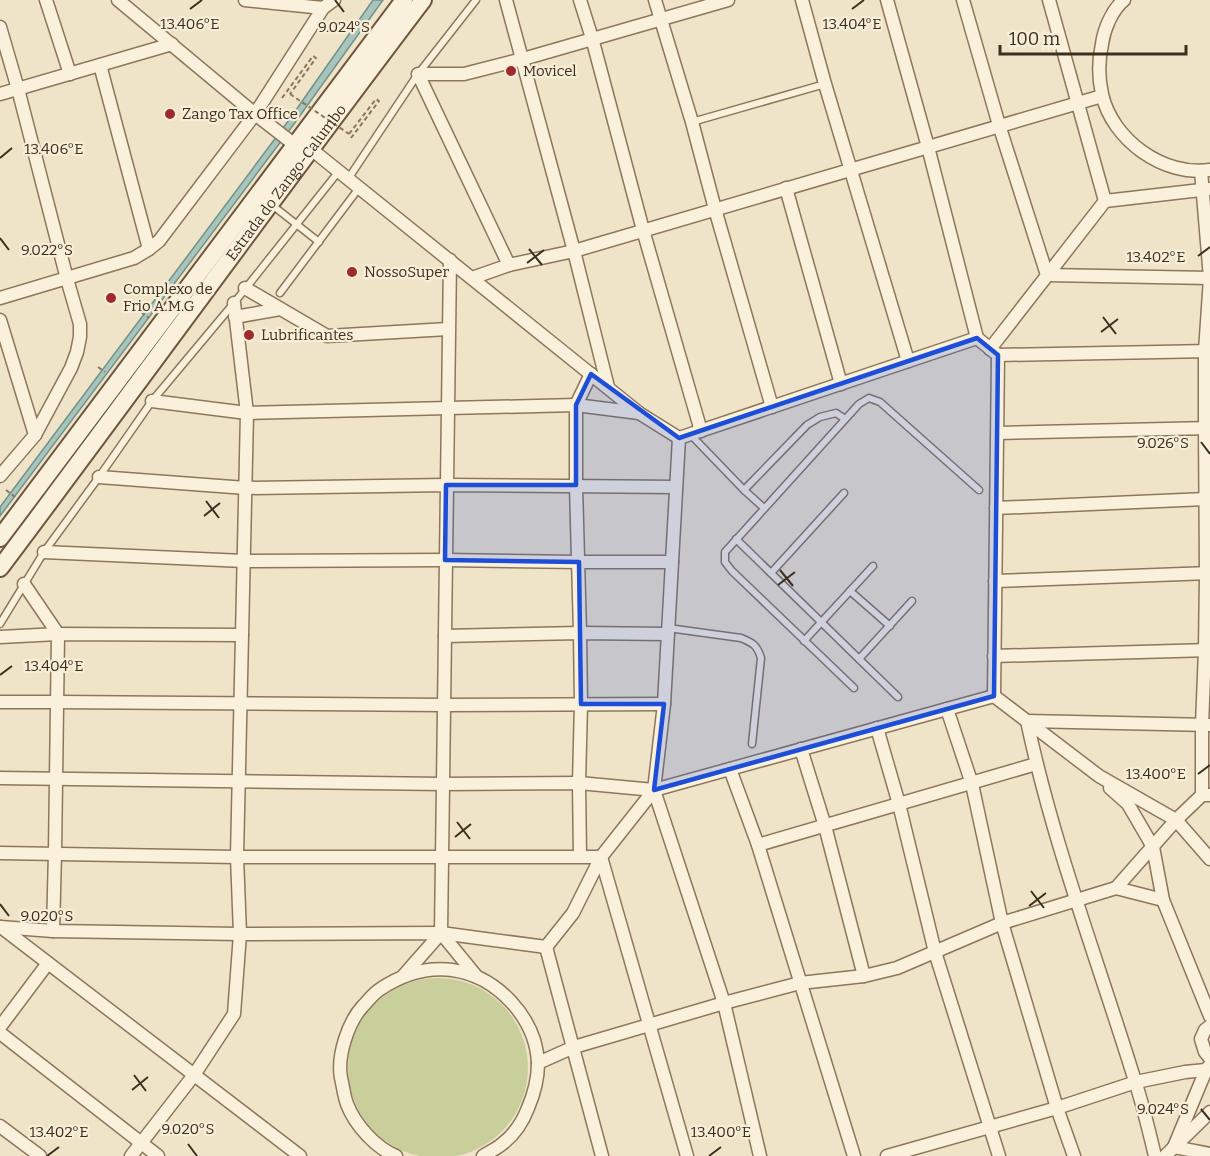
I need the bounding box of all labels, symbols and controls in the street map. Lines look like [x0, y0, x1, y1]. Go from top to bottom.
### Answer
text: 13.406°E [160, 15, 220, 33]
text: 13.404°E [822, 15, 882, 33]
text: 9.024°S [318, 18, 370, 36]
scale bar [1000, 18, 1186, 56]
text: 100 m [1009, 28, 1060, 50]
place label: Movicel [523, 62, 577, 80]
marker: Movicel [504, 64, 518, 78]
street label: Estrada do Zango-Calumbo [222, 101, 350, 264]
place label: Zango Tax Office [182, 105, 298, 123]
marker: Zango Tax Office [163, 107, 177, 121]
text: 13.406°E [24, 140, 84, 158]
text: 9.022°S [21, 241, 73, 259]
text: 13.402°E [1126, 248, 1186, 266]
place label: NossoSuper [364, 263, 449, 281]
marker: NossoSuper [345, 265, 359, 279]
place label: Complexo de Frio A.M.G [123, 280, 213, 315]
marker: Complexo de Frio A.M.G [104, 291, 118, 305]
place label: Lubrificantes [261, 326, 354, 344]
marker: Lubrificantes [242, 328, 256, 342]
text: 9.026°S [1137, 434, 1189, 452]
text: 13.404°E [24, 657, 84, 675]
text: 13.400°E [1126, 765, 1186, 783]
text: 9.020°S [20, 907, 74, 925]
text: 9.024°S [1137, 1100, 1189, 1118]
text: 9.020°S [161, 1120, 215, 1138]
text: 13.402°E [29, 1123, 89, 1141]
text: 13.400°E [691, 1123, 751, 1141]

